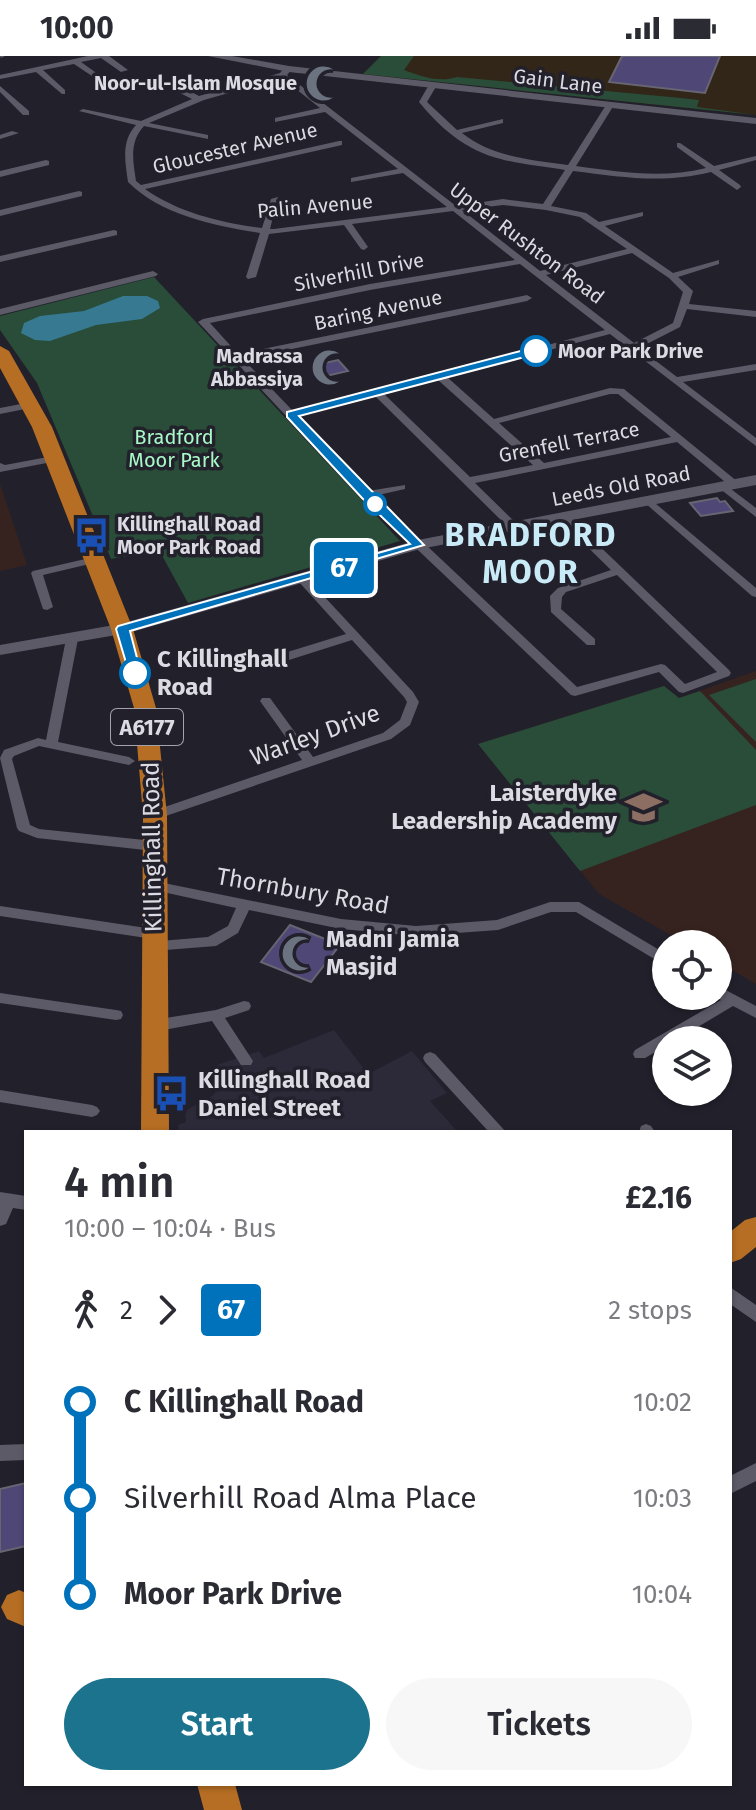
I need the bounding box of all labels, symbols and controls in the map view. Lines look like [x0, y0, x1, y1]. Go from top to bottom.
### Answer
text: 10:00 [40, 10, 114, 46]
mosque icon: Noor-ul-Islam Mosque [304, 64, 342, 102]
street label: Gain Lane [512, 64, 604, 98]
place label: Noor-ul-Islam Mosque [94, 71, 297, 95]
street label: Gloucester Avenue [150, 117, 320, 179]
street label: Upper Rushton Road [445, 177, 609, 309]
street label: Palin Avenue [256, 189, 374, 223]
street label: Silverhill Drive [292, 248, 426, 296]
street label: Baring Avenue [312, 285, 444, 335]
marker: Moor Park Drive [521, 336, 551, 366]
place label: Moor Park Drive [558, 339, 703, 363]
place label: Madrassa Abbassiya [210, 344, 303, 391]
mosque icon: Madrassa Abbassiya [310, 349, 348, 387]
street label: Grenfell Terrace [497, 417, 641, 467]
park label: Bradford Moor Park [128, 425, 220, 472]
street label: Leeds Old Road [550, 461, 692, 511]
unlabelled marker [364, 493, 386, 515]
place label: Killinghall Road Moor Park Road [117, 512, 261, 559]
district label: BRADFORD MOOR [445, 516, 617, 591]
bus stop icon: Killinghall Road Moor Park Road [72, 517, 110, 555]
line badge: 67 [308, 542, 380, 594]
text: 67 [330, 551, 358, 584]
place label: C Killinghall Road [157, 645, 288, 701]
marker: C Killinghall Road [120, 658, 150, 688]
street label: Warley Drive [246, 699, 384, 771]
road number: A6177 [111, 709, 183, 745]
street label: Killinghall Road [137, 761, 167, 933]
place label: Laisterdyke Leadership Academy [391, 779, 618, 835]
school or university icon: Laisterdyke Leadership Academy [624, 788, 662, 826]
street label: Thornbury Road [214, 862, 392, 920]
place label: Madni Jamia Masjid [326, 925, 460, 981]
map controls [652, 930, 732, 1106]
button: locate [652, 930, 732, 1010]
mosque icon: Madni Jamia Masjid [281, 934, 319, 972]
button: layers [652, 1026, 732, 1106]
place label: Killinghall Road Daniel Street [198, 1066, 371, 1122]
bus stop icon: Killinghall Road Daniel Street [153, 1075, 191, 1113]
text: 4 min [64, 1156, 174, 1209]
text: £2.16 [625, 1180, 692, 1216]
text: 10:00 – 10:04 · Bus [64, 1213, 276, 1244]
icon: walk [64, 1288, 108, 1332]
icon: forward [145, 1288, 189, 1332]
text: 67 [217, 1293, 245, 1326]
text: 2 [120, 1295, 133, 1326]
text: 2 stops [608, 1295, 692, 1326]
text: C Killinghall Road [124, 1384, 364, 1420]
text: 10:02 [633, 1387, 692, 1418]
text: Silverhill Road Alma Place [124, 1480, 477, 1516]
text: 10:03 [633, 1483, 692, 1514]
text: Moor Park Drive [124, 1576, 342, 1612]
text: 10:04 [632, 1579, 692, 1610]
button: Start [64, 1678, 370, 1770]
button: Tickets [386, 1678, 692, 1770]

